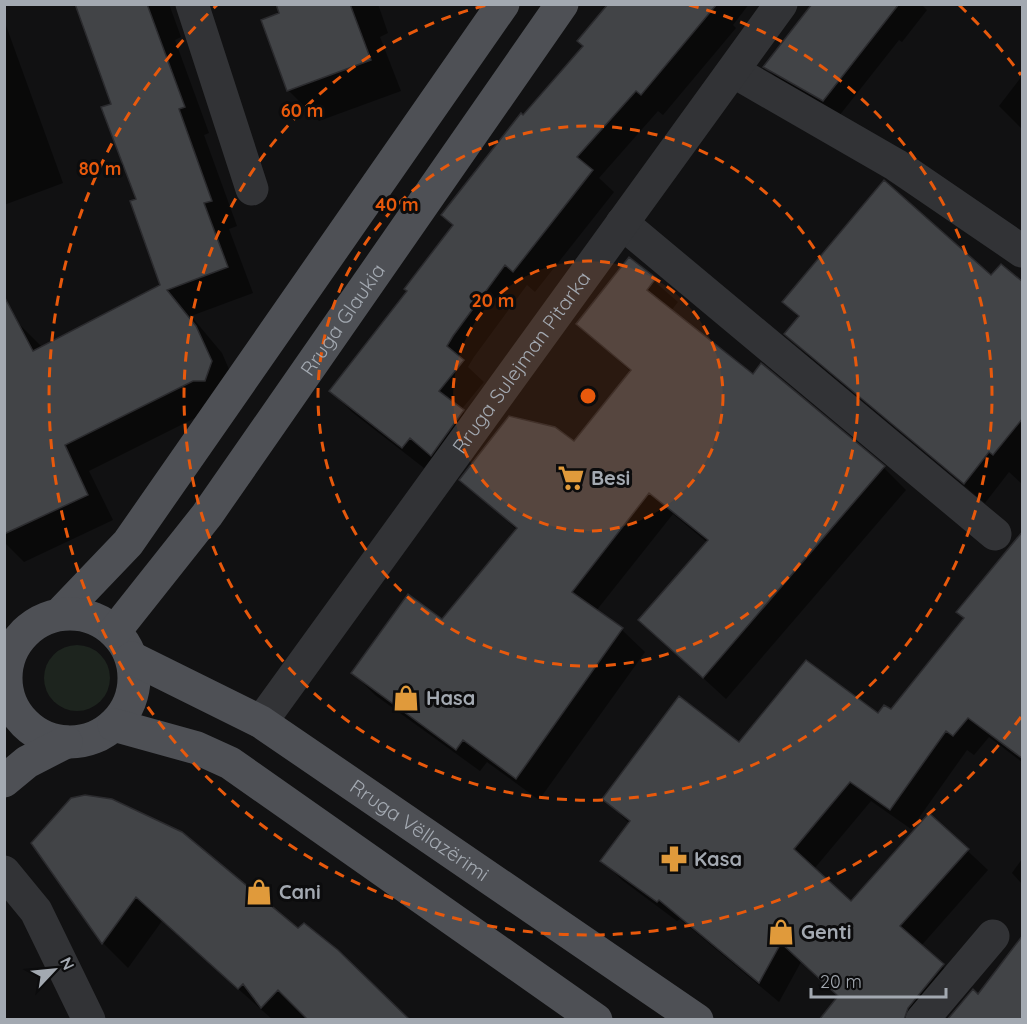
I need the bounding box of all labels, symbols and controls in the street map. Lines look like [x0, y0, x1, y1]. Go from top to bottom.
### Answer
text: 60 m [281, 99, 323, 122]
text: 80 m [79, 157, 121, 180]
text: 40 m [375, 193, 419, 216]
street label: Rruga Glaukia [295, 258, 390, 380]
street label: Rruga Sulejman Pitarka [447, 266, 595, 458]
text: 20 m [472, 289, 514, 312]
centre of rings [578, 386, 598, 406]
supermarket icon: Besi [556, 463, 586, 493]
place label: Besi [591, 465, 630, 490]
shop icon: Hasa [391, 683, 421, 713]
place label: Hasa [426, 685, 475, 710]
street label: Rruga Vëllazërimi [345, 774, 494, 886]
pharmacy icon: Kasa [659, 844, 689, 874]
place label: Kasa [694, 846, 742, 871]
shop icon: Cani [244, 877, 274, 907]
place label: Cani [279, 879, 321, 904]
shop icon: Genti [766, 917, 796, 947]
place label: Genti [801, 919, 852, 944]
north arrow [24, 940, 84, 1000]
text: N [56, 954, 79, 973]
scale bar [811, 961, 946, 999]
text: 20 m [820, 970, 862, 993]

